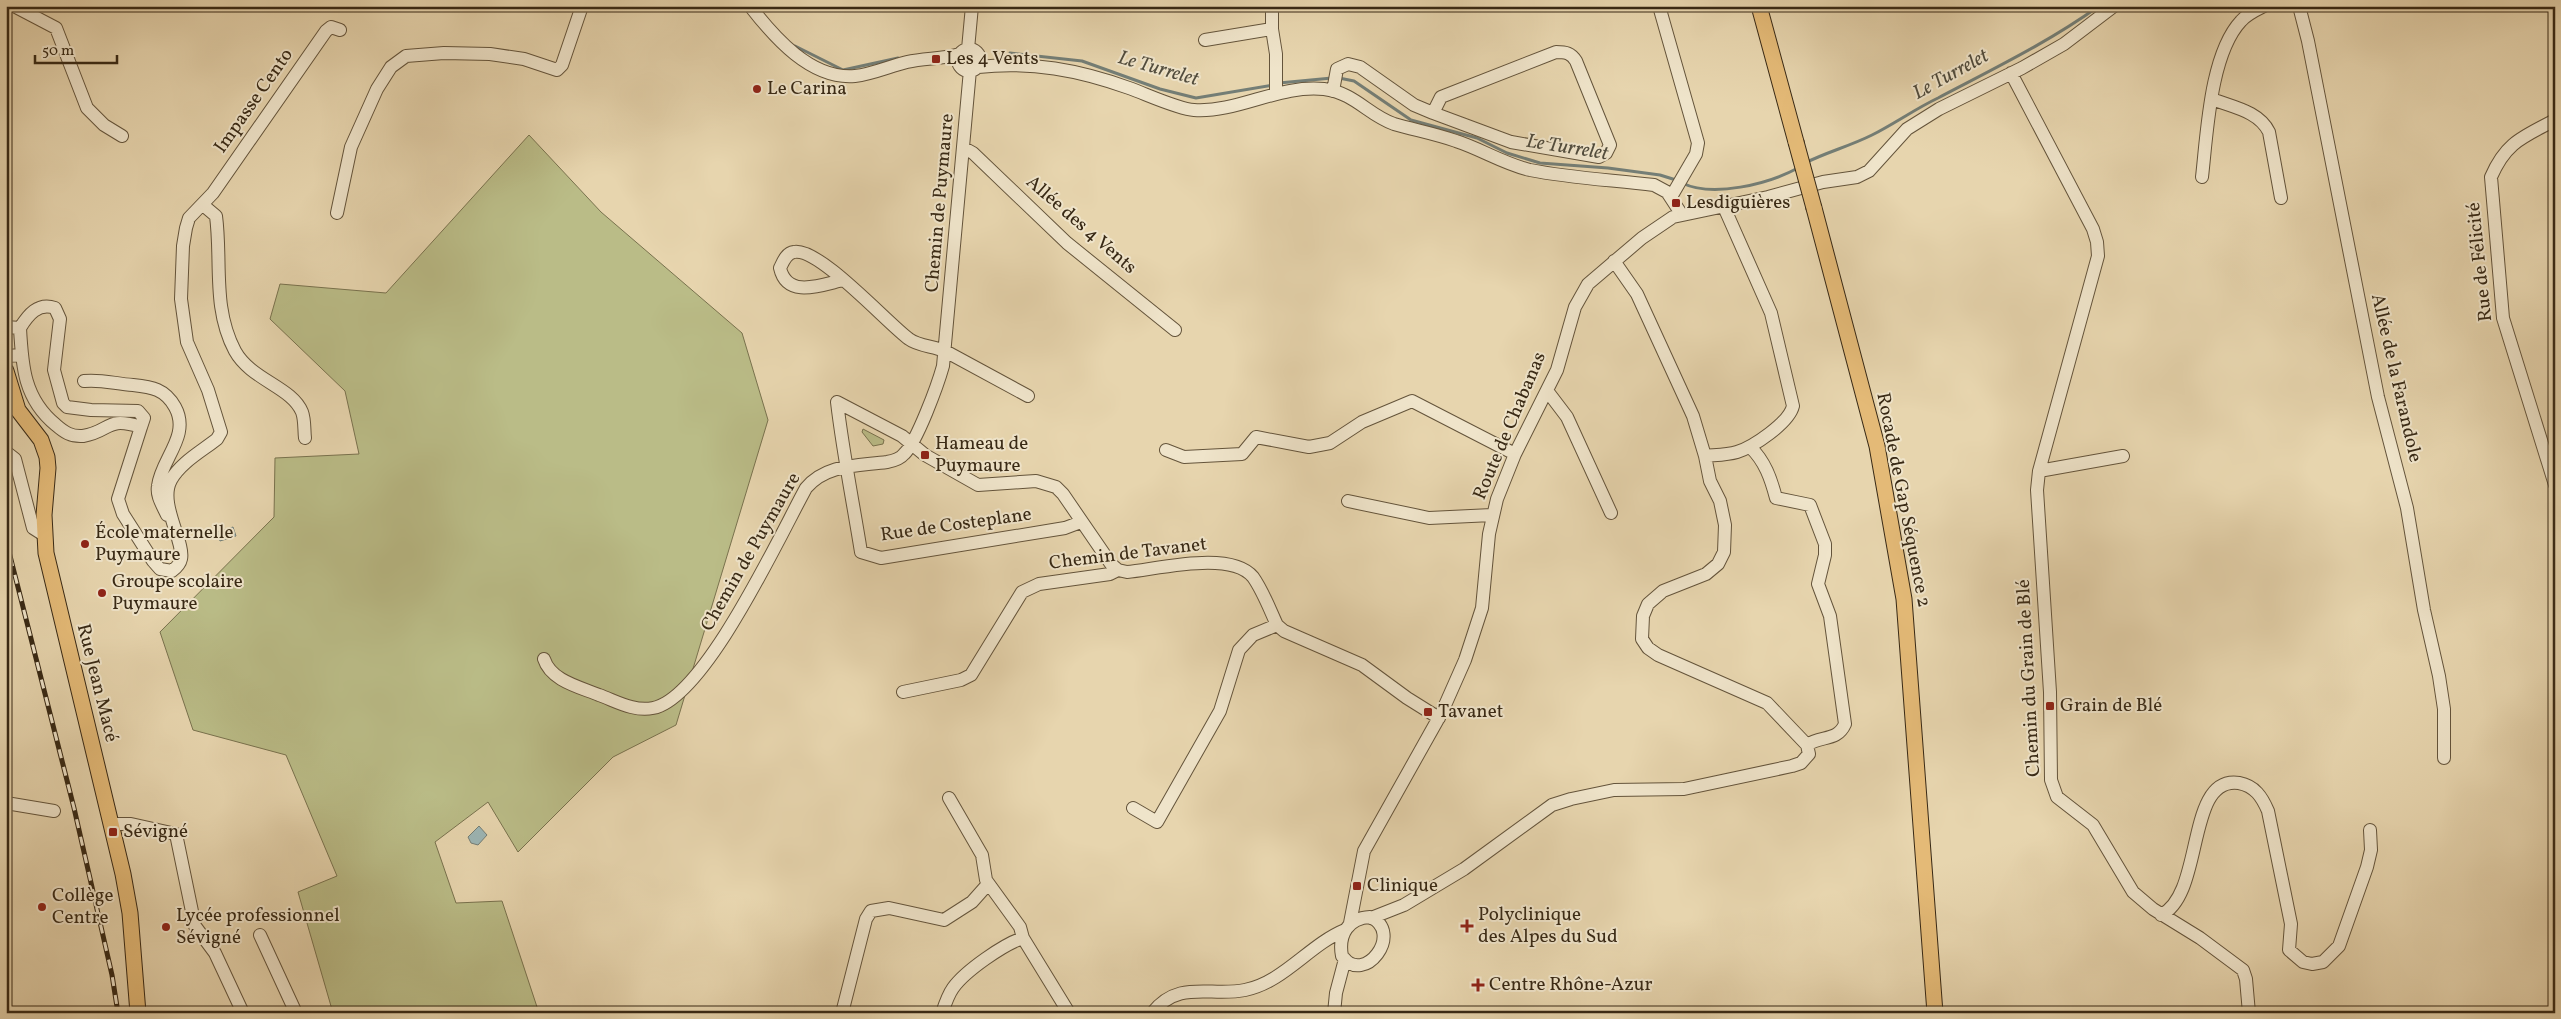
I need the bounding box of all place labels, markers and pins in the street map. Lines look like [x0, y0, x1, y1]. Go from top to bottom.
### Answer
place label: Les 4 Vents [946, 46, 1039, 72]
marker: Les 4 Vents [930, 53, 942, 65]
place label: Le Carina [767, 76, 847, 102]
marker: Le Carina [751, 83, 763, 95]
place label: Lesdiguières [1686, 190, 1790, 216]
marker: Lesdiguières [1670, 197, 1682, 209]
place label: Hameau de Puymaure [935, 431, 1028, 479]
marker: Hameau de Puymaure [919, 449, 931, 461]
place label: École maternelle Puymaure [95, 520, 233, 568]
marker: École maternelle Puymaure [79, 538, 91, 550]
place label: Groupe scolaire Puymaure [112, 569, 243, 617]
marker: Groupe scolaire Puymaure [96, 587, 108, 599]
place label: Grain de Blé [2060, 693, 2162, 719]
place label: Tavanet [1438, 699, 1504, 725]
marker: Grain de Blé [2044, 700, 2056, 712]
marker: Tavanet [1422, 706, 1434, 718]
place label: Sévigné [123, 819, 188, 845]
marker: Sévigné [107, 826, 119, 838]
place label: Clinique [1367, 873, 1438, 899]
marker: Clinique [1351, 880, 1363, 892]
place label: Collège Centre [52, 883, 113, 931]
marker: Collège Centre [36, 901, 48, 913]
place label: Polyclinique des Alpes du Sud [1478, 902, 1618, 950]
place label: Lycée professionnel Sévigné [176, 903, 340, 951]
marker: Polyclinique des Alpes du Sud [1460, 919, 1474, 933]
marker: Lycée professionnel Sévigné [160, 921, 172, 933]
place label: Centre Rhône-Azur [1489, 972, 1652, 998]
marker: Centre Rhône-Azur [1471, 978, 1485, 992]

